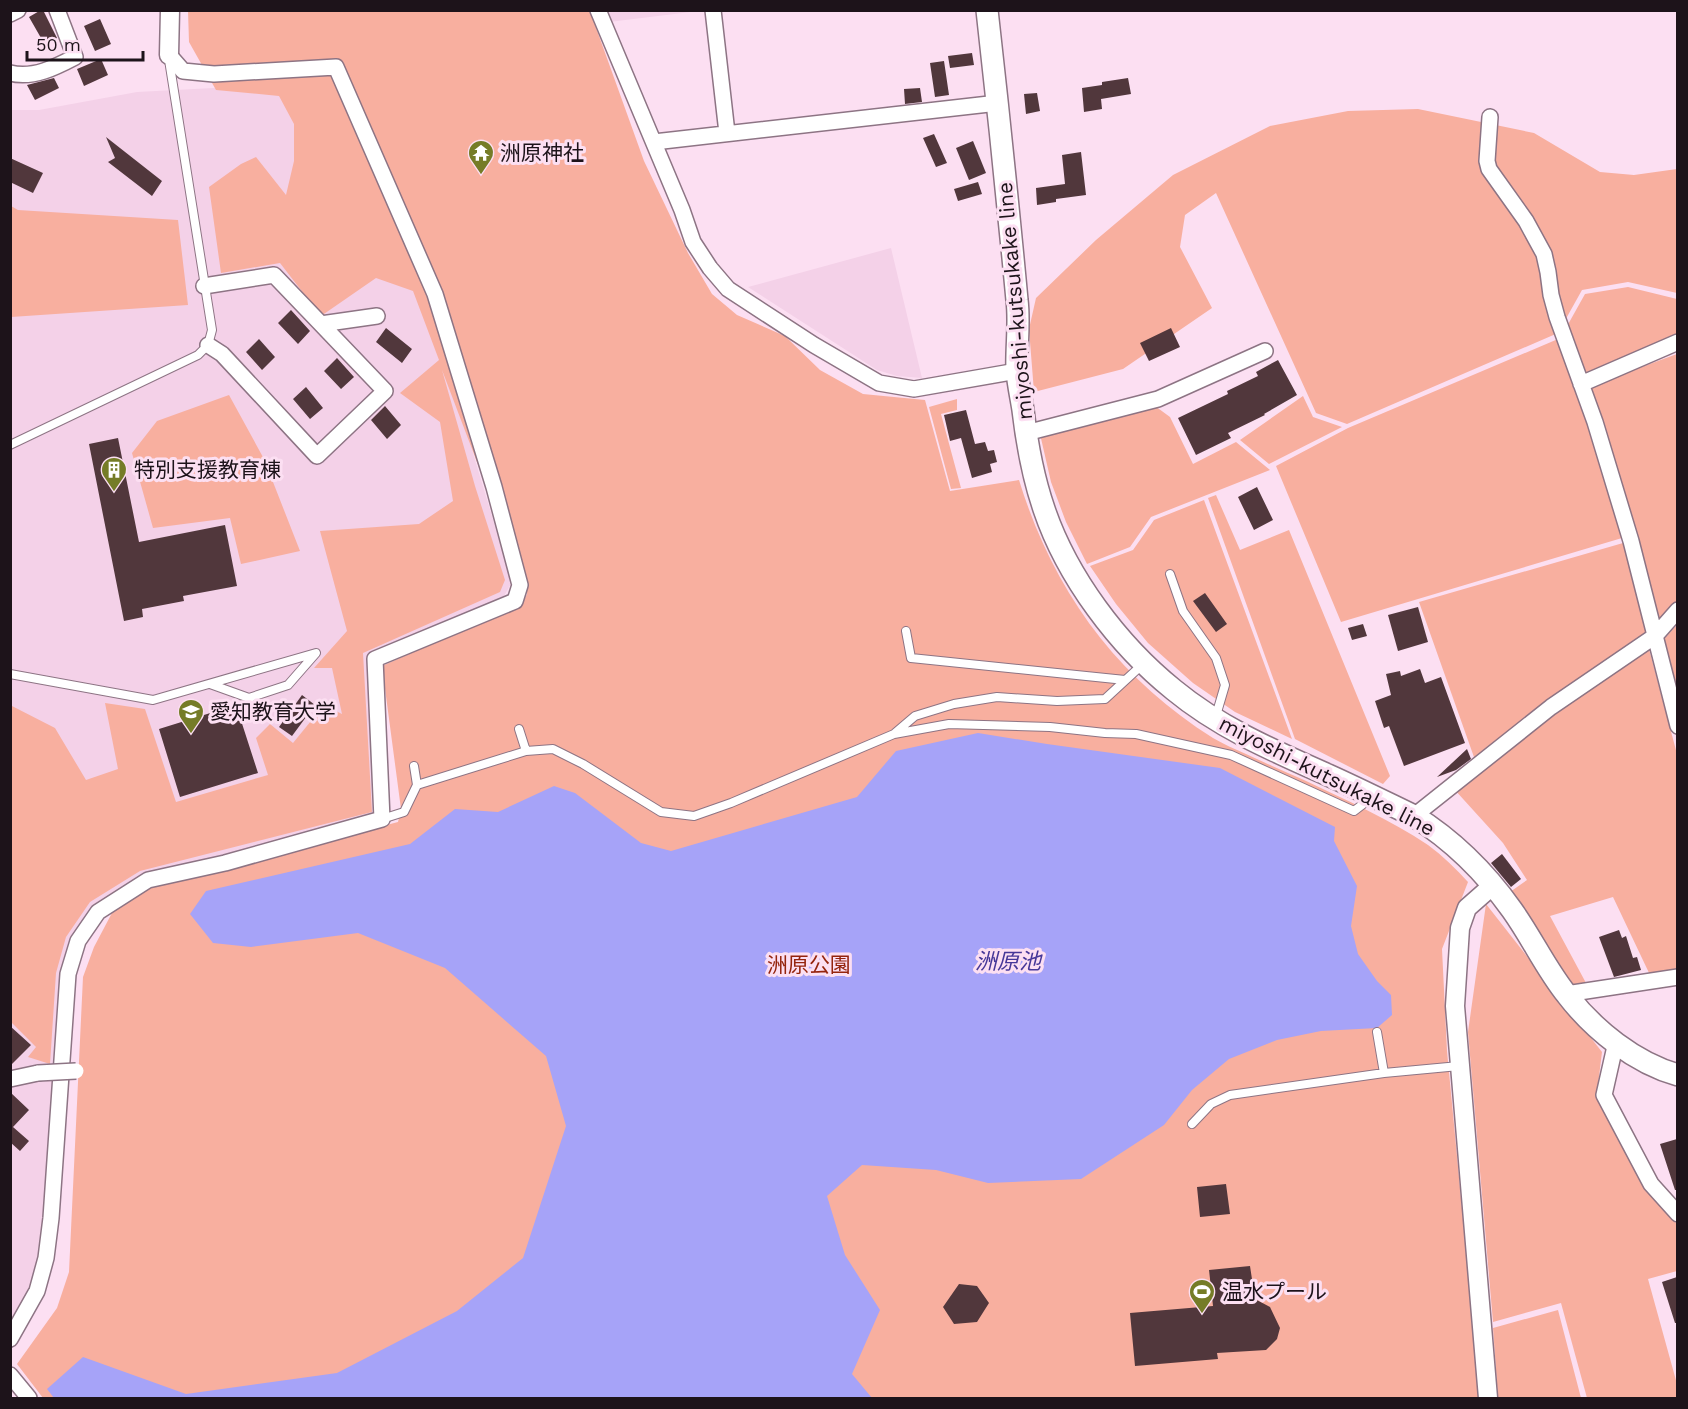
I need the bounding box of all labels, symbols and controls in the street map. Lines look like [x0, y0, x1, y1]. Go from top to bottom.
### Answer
scale bar [27, 24, 142, 62]
text: 50 m [36, 34, 81, 55]
temple icon: 洲原神社 [466, 138, 496, 176]
place label: 洲原神社 [500, 140, 584, 165]
street label: miyoshi-kutsukake line [992, 181, 1037, 421]
building icon: 特別支援教育棟 [99, 455, 129, 493]
place label: 特別支援教育棟 [134, 457, 281, 482]
school or university icon: 愛知教育大学 [176, 697, 206, 735]
place label: 愛知教育大学 [210, 699, 336, 724]
street label: miyoshi-kutsukake line [1215, 710, 1439, 841]
water label: 洲原池 [975, 949, 1043, 974]
park label: 洲原公園 [767, 952, 851, 977]
sports icon: 温水プール [1187, 1277, 1217, 1315]
place label: 温水プール [1222, 1279, 1327, 1304]

